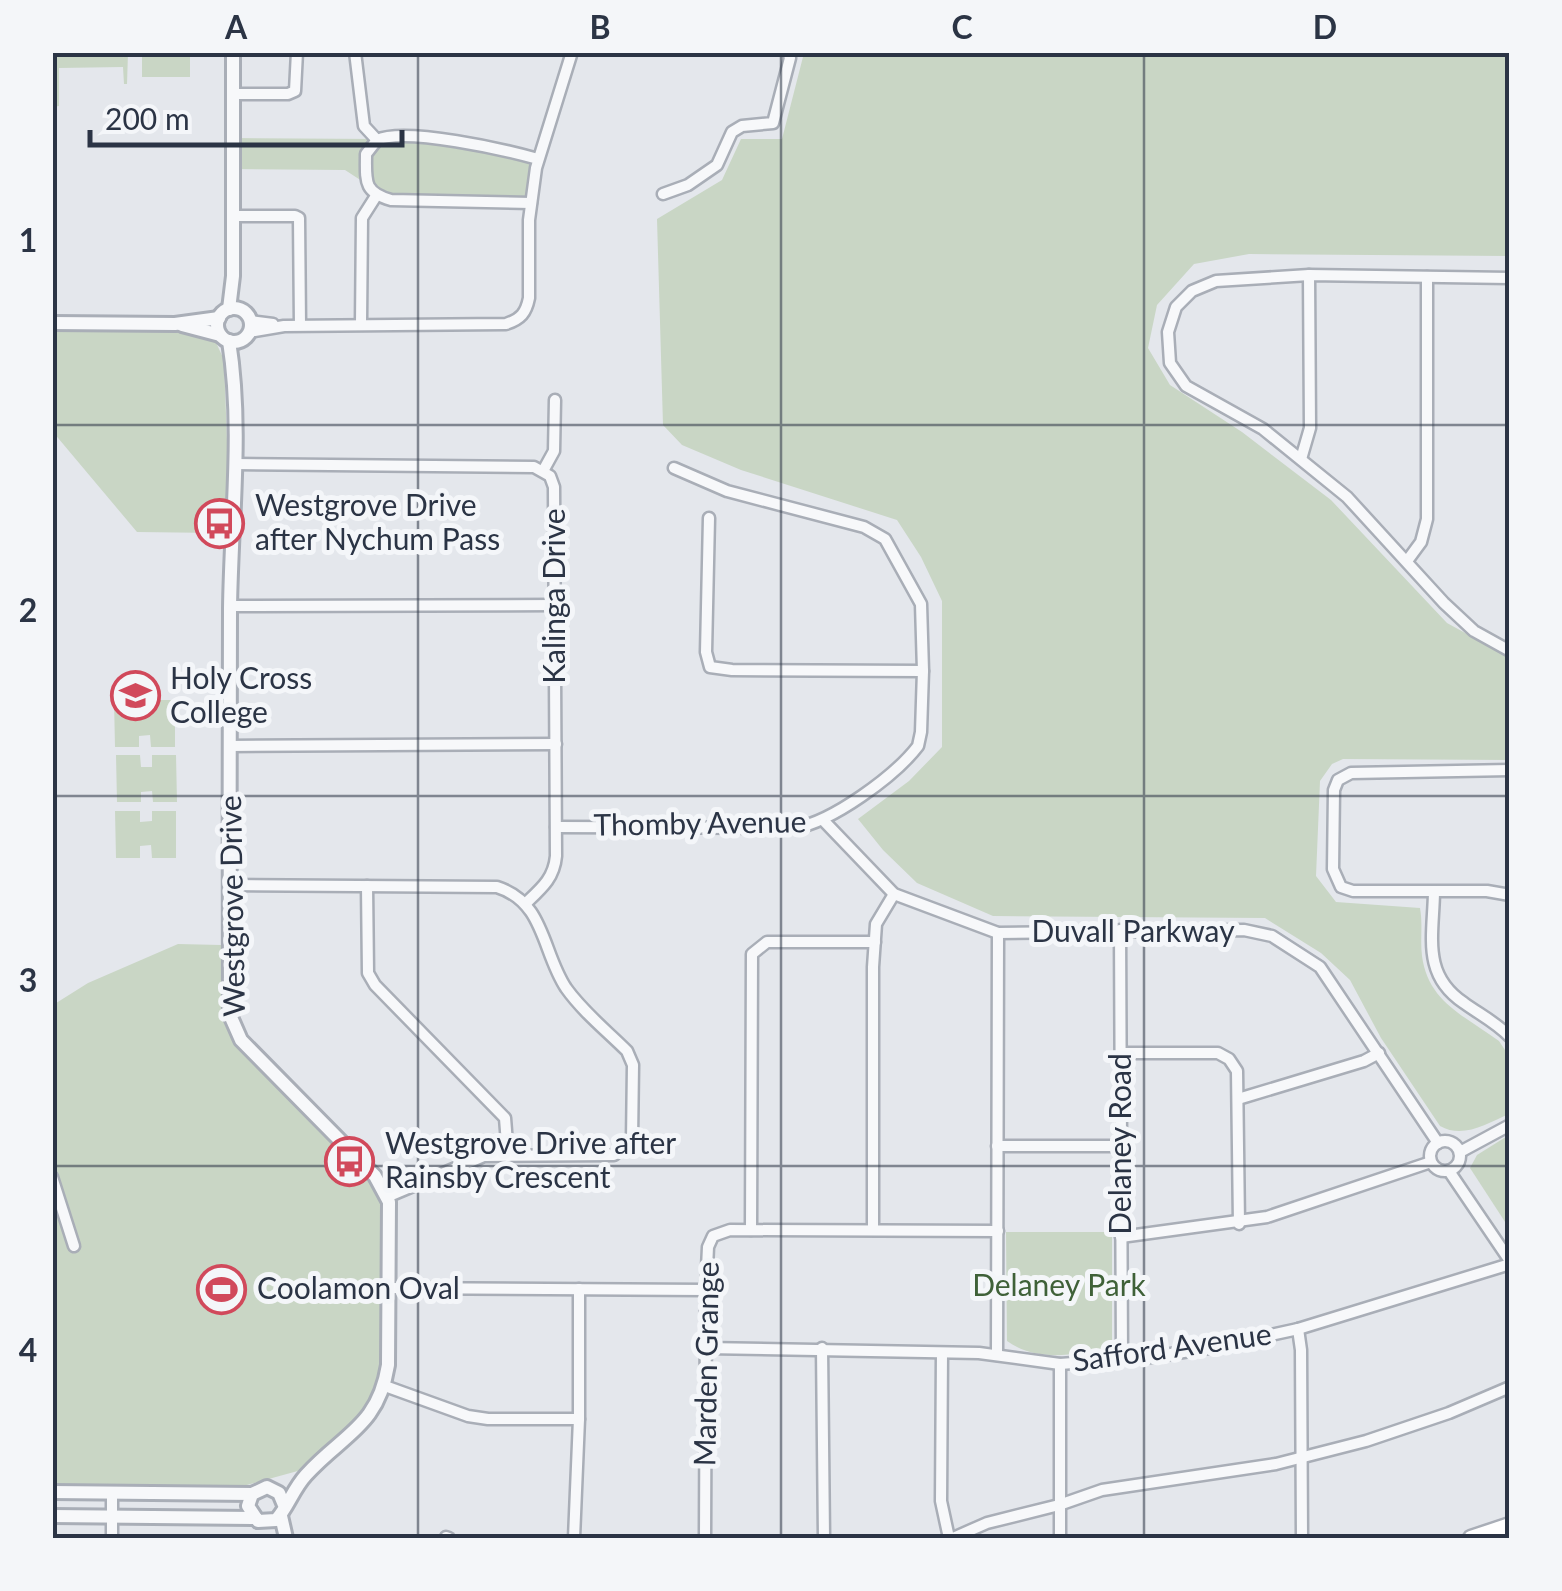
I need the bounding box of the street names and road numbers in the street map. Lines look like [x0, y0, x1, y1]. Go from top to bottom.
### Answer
street label: Kalinga Drive [535, 508, 571, 684]
street label: Westgrove Drive [211, 795, 251, 1017]
street label: Thomby Avenue [593, 802, 807, 842]
street label: Duvall Parkway [1031, 912, 1235, 948]
street label: Delaney Road [1101, 1053, 1137, 1235]
street label: Marden Grange [685, 1261, 725, 1467]
street label: Safford Avenue [1070, 1314, 1273, 1378]

